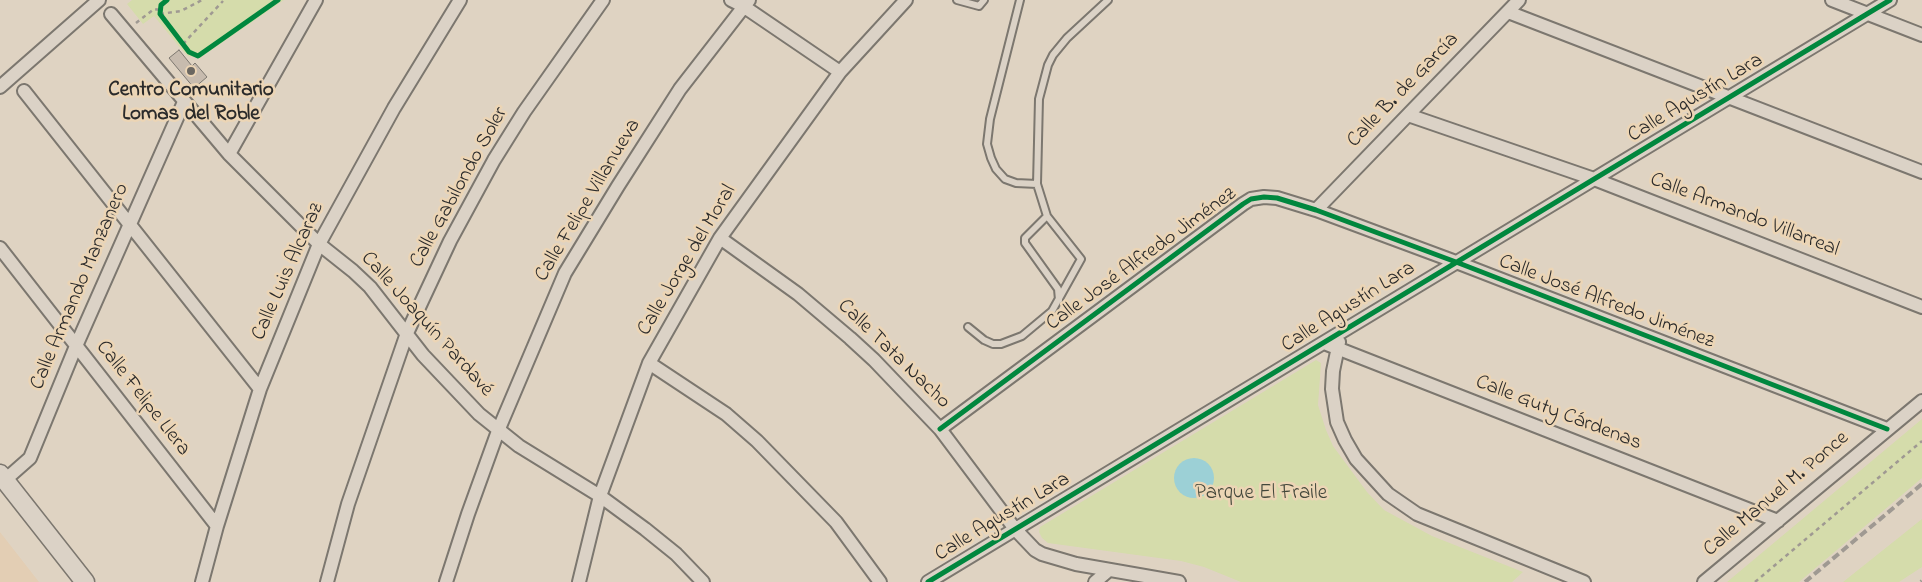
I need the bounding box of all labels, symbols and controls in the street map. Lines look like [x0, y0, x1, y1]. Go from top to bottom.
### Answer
street label: Calle B. de García [1343, 28, 1465, 154]
street label: Calle Agustín Lara [1624, 49, 1768, 149]
marker: Centro Comunitario Lomas del Roble [185, 65, 197, 77]
place label: Centro Comunitario Lomas del Roble [108, 79, 274, 129]
street label: Calle Gabilondo Soler [405, 103, 515, 273]
street label: Calle Felipe Villanueva [530, 115, 648, 287]
street label: Calle Armando Villarreal [1646, 168, 1842, 264]
street label: Calle Armando Manzanero [26, 180, 136, 394]
street label: Calle Jorge del Moral [633, 181, 743, 341]
street label: Calle José Alfredo Jiménez [1042, 183, 1242, 337]
street label: Calle Luis Alcaraz [247, 199, 331, 345]
street label: Calle Joaquín Pardavé [354, 247, 498, 403]
street label: Calle José Alfredo Jiménez [1495, 250, 1717, 356]
street label: Calle Agustín Lara [1277, 257, 1421, 359]
street label: Calle Tata Nacho [831, 295, 955, 415]
street label: Calle Felipe Llera [89, 336, 195, 462]
street label: Calle Guty Cárdenas [1471, 371, 1645, 457]
street label: Calle Manuel M. Ponce [1699, 427, 1855, 563]
street label: Calle Agustín Lara [931, 468, 1075, 568]
park label: Parque El Fraile [1195, 482, 1327, 508]

